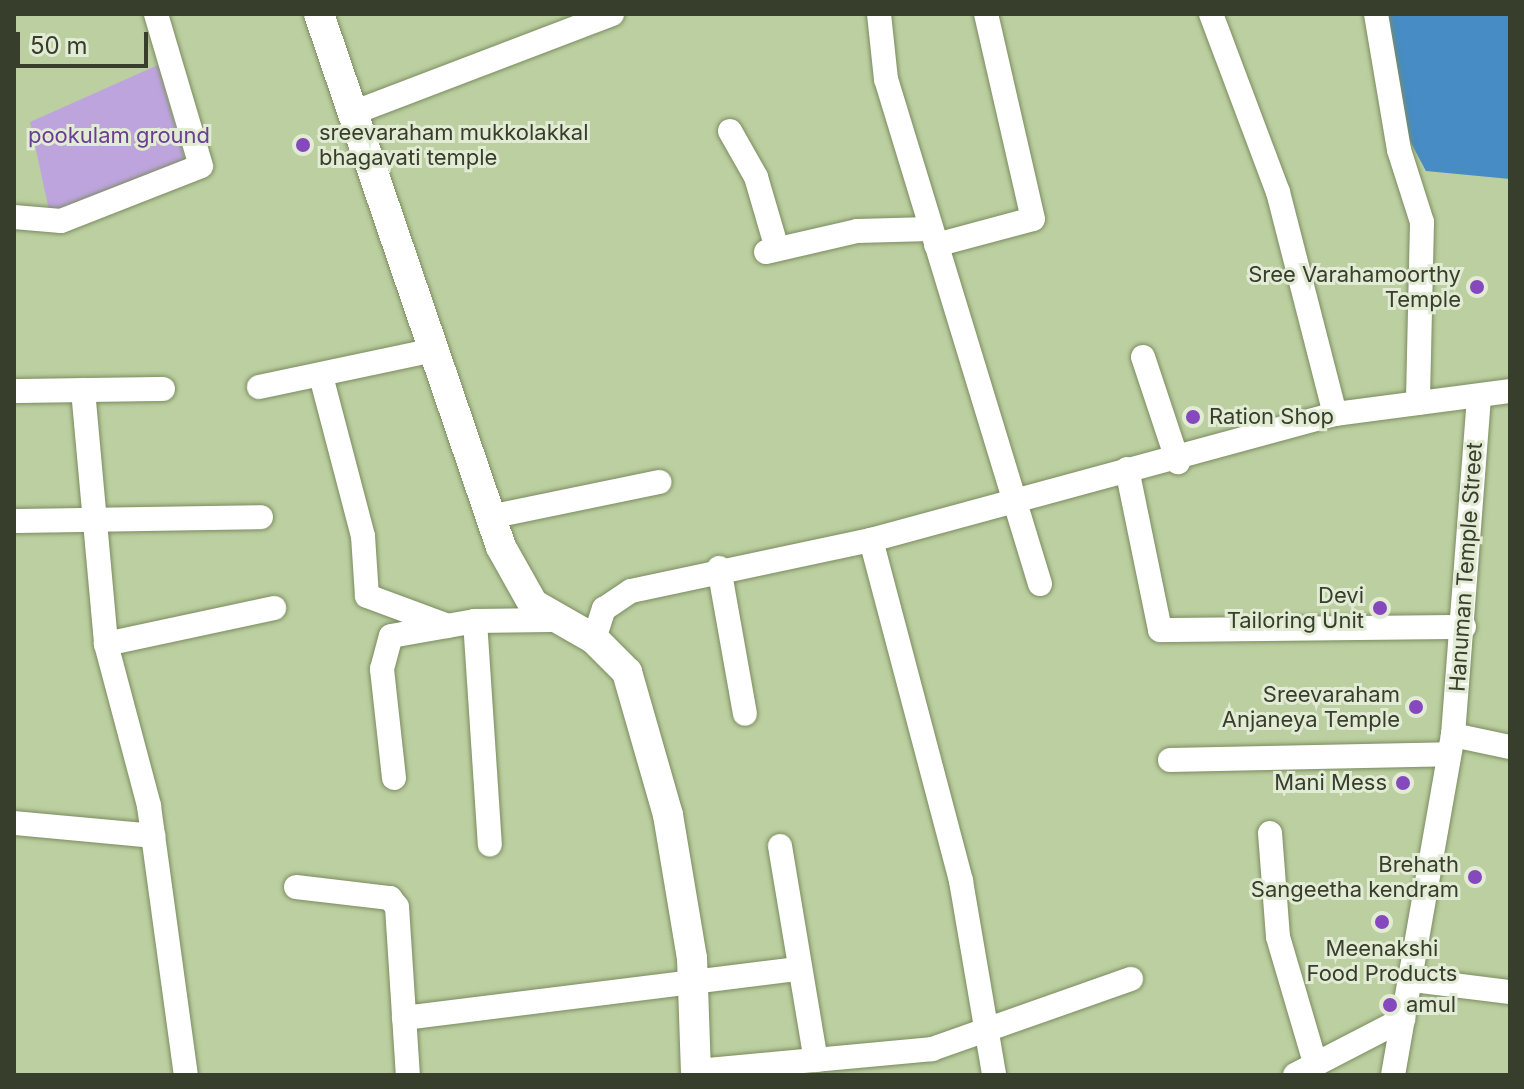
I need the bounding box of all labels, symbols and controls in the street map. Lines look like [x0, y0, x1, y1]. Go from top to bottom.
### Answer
scale bar [20, 16, 152, 66]
text: 50 m [30, 31, 88, 60]
place label: sreevaraham mukkolakkal bhagavati temple [319, 119, 588, 170]
park label: pookulam ground [28, 123, 210, 149]
marker: sreevaraham mukkolakkal bhagavati temple [294, 136, 312, 154]
place label: Sree Varahamoorthy Temple [1248, 261, 1461, 312]
marker: Sree Varahamoorthy Temple [1468, 278, 1486, 296]
place label: Ration Shop [1209, 404, 1334, 430]
marker: Ration Shop [1184, 408, 1202, 426]
street label: Hanuman Temple Street [1444, 441, 1488, 693]
place label: Devi Tailoring Unit [1227, 582, 1364, 634]
marker: Devi Tailoring Unit [1371, 599, 1389, 617]
place label: Sreevaraham Anjaneya Temple [1222, 681, 1400, 732]
marker: Sreevaraham Anjaneya Temple [1407, 698, 1425, 716]
place label: Mani Mess [1274, 770, 1387, 796]
marker: Mani Mess [1394, 774, 1412, 792]
place label: Brehath Sangeetha kendram [1251, 851, 1459, 902]
marker: Brehath Sangeetha kendram [1466, 868, 1484, 886]
marker: Meenakshi Food Products [1373, 913, 1391, 931]
place label: Meenakshi Food Products [1307, 935, 1457, 986]
place label: amul [1406, 992, 1456, 1018]
marker: amul [1381, 996, 1399, 1014]

